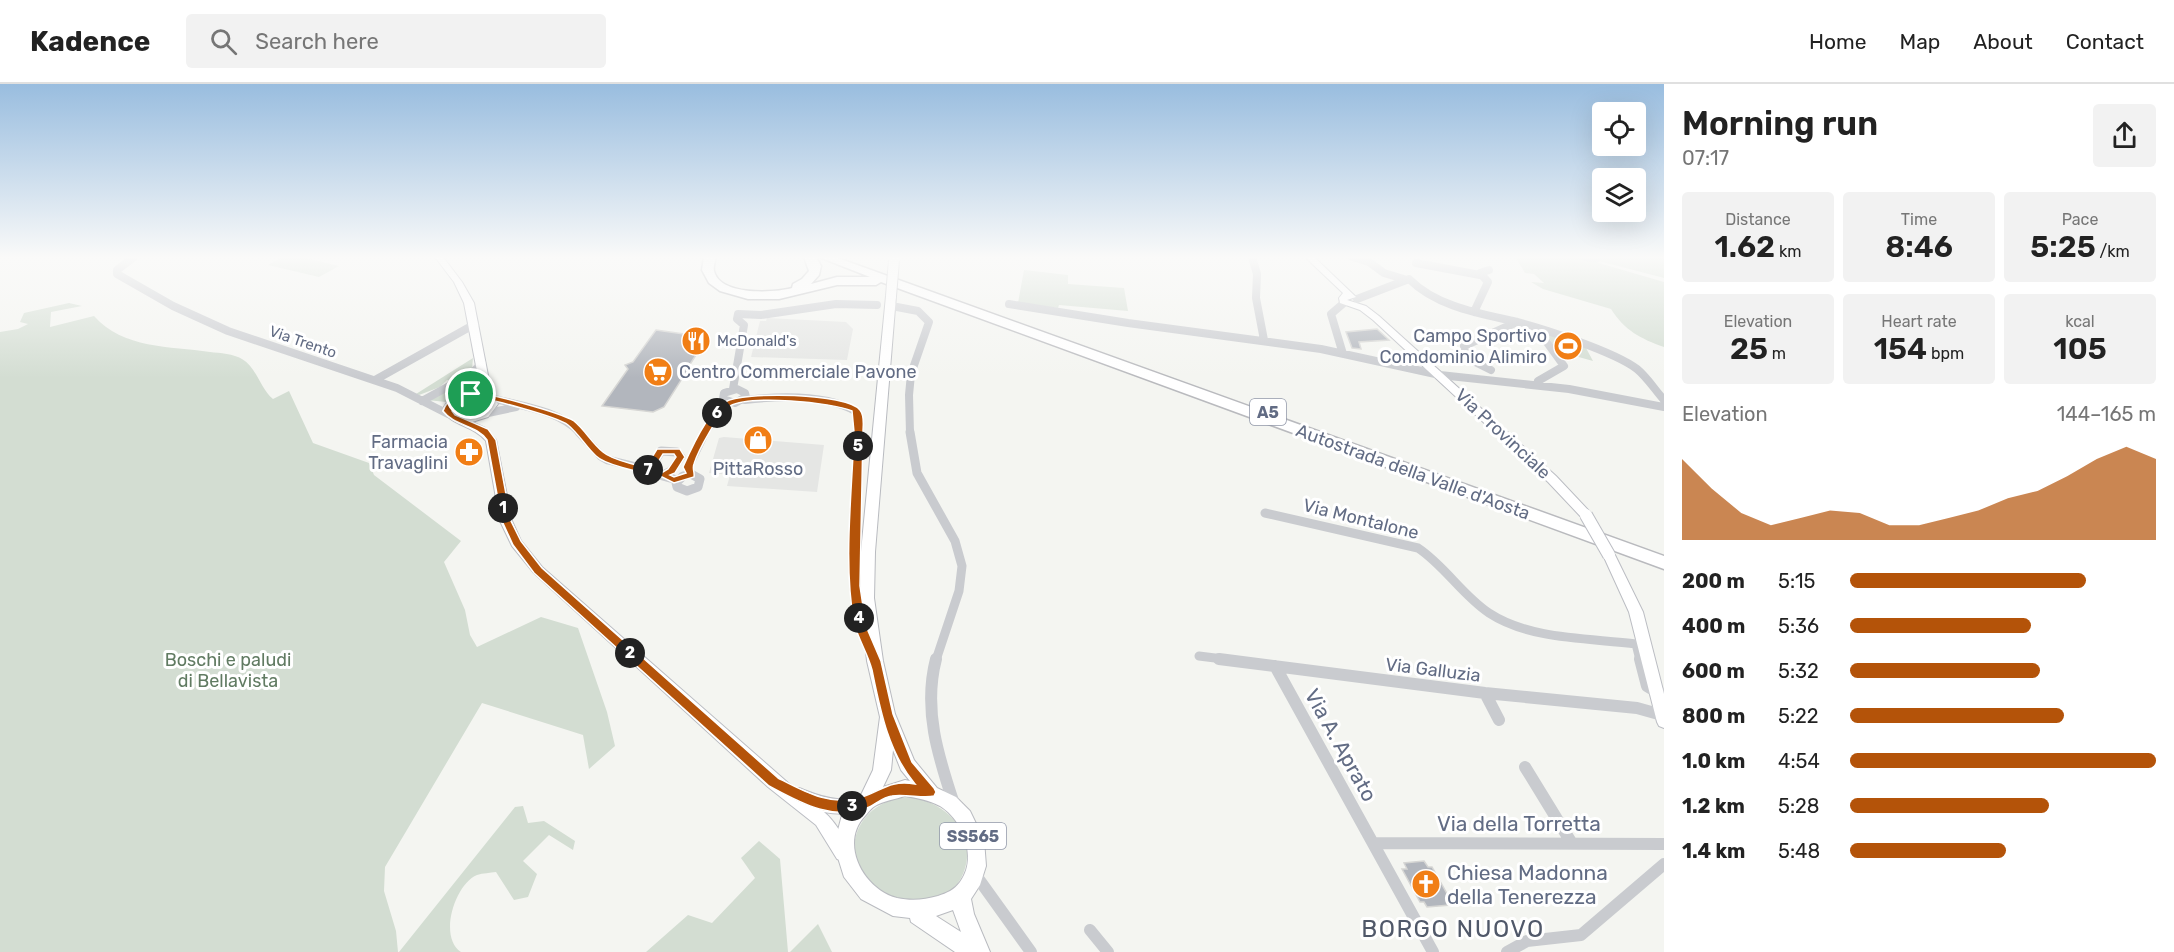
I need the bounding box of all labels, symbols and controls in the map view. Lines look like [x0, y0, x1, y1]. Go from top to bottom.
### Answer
search box [186, 14, 606, 68]
text: Kadence [30, 25, 150, 58]
icon: search [207, 25, 240, 58]
text: Search here [255, 28, 379, 55]
text: Home [1809, 29, 1866, 54]
text: Map [1899, 29, 1940, 54]
text: About [1973, 29, 2033, 54]
text: Contact [2066, 29, 2144, 54]
map controls [1592, 102, 1646, 222]
button: locate [1592, 102, 1646, 156]
text: Morning run [1682, 104, 1878, 143]
button: share [2093, 104, 2156, 167]
text: 07:17 [1682, 146, 1729, 170]
button: layers [1592, 168, 1646, 222]
text: Distance [1725, 210, 1791, 229]
text: Time [1901, 210, 1937, 229]
text: Pace [2062, 210, 2098, 229]
text: 1.62 [1714, 229, 1775, 265]
text: 8:46 [1885, 229, 1953, 265]
text: 5:25 [2030, 229, 2096, 265]
text: km [1775, 242, 1802, 261]
text: /km [2096, 242, 2130, 261]
text: Elevation [1724, 312, 1792, 331]
text: Heart rate [1881, 312, 1957, 331]
text: kcal [2065, 312, 2095, 331]
street label: Via Trento [267, 322, 339, 362]
restaurant icon: McDonald's [680, 325, 712, 357]
place label: Campo Sportivo Comdominio Alimiro [1380, 325, 1547, 368]
sports icon: Campo Sportivo Comdominio Alimiro [1552, 330, 1584, 362]
text: 25 [1730, 331, 1768, 367]
text: 154 [1874, 331, 1927, 367]
text: 105 [2053, 331, 2107, 367]
place label: McDonald's [717, 332, 797, 350]
text: m [1768, 344, 1786, 363]
text: bpm [1927, 344, 1964, 363]
supermarket icon: Centro Commerciale Pavone [642, 356, 674, 388]
place label: Centro Commerciale Pavone [679, 361, 917, 383]
pin [445, 368, 496, 419]
icon: arrive [454, 377, 487, 410]
street label: Via Provinciale [1451, 384, 1555, 484]
pin: 6 [702, 398, 732, 428]
road number: A5 [1250, 399, 1286, 425]
text: Elevation [1682, 402, 1768, 426]
text: 144–165 m [2057, 402, 2156, 426]
text: 6 [712, 403, 722, 422]
street label: Autostrada della Valle d'Aosta [1293, 419, 1533, 525]
shop icon: PittaRosso [742, 424, 774, 456]
place label: Farmacia Travaglini [368, 431, 448, 474]
pin: 5 [843, 431, 873, 461]
pharmacy icon: Farmacia Travaglini [453, 436, 485, 468]
text: 5 [853, 436, 863, 455]
pin: 7 [633, 455, 663, 485]
place label: PittaRosso [713, 458, 803, 480]
text: 7 [643, 460, 653, 479]
pin: 1 [488, 493, 518, 523]
street label: Via Montalone [1301, 494, 1421, 544]
text: 1 [499, 498, 507, 517]
text: 200 m [1682, 569, 1745, 593]
text: 5:15 [1778, 569, 1815, 593]
pin: 4 [844, 603, 874, 633]
text: 4 [854, 608, 864, 627]
text: 400 m [1682, 614, 1745, 638]
text: 5:36 [1778, 614, 1819, 638]
pin: 2 [615, 638, 645, 668]
text: 2 [625, 643, 635, 662]
park label: Boschi e paludi di Bellavista [165, 649, 291, 692]
street label: Via Galluzia [1384, 653, 1482, 687]
text: 600 m [1682, 659, 1745, 683]
text: 5:32 [1778, 659, 1819, 683]
street label: Via A. Aprato [1300, 684, 1382, 806]
text: 800 m [1682, 704, 1745, 728]
text: 5:22 [1778, 704, 1818, 728]
text: 1.0 km [1682, 749, 1745, 773]
text: 4:54 [1778, 749, 1820, 773]
pin: 3 [837, 791, 867, 821]
text: 1.2 km [1682, 794, 1745, 818]
text: 5:28 [1778, 794, 1819, 818]
text: 3 [847, 796, 857, 815]
street label: Via della Torretta [1437, 811, 1601, 836]
road number: SS565 [940, 823, 1006, 849]
text: 1.4 km [1682, 839, 1745, 863]
text: 5:48 [1778, 839, 1820, 863]
place label: Chiesa Madonna della Tenerezza [1447, 860, 1608, 909]
church icon: Chiesa Madonna della Tenerezza [1410, 868, 1442, 900]
district label: BORGO NUOVO [1361, 915, 1545, 943]

